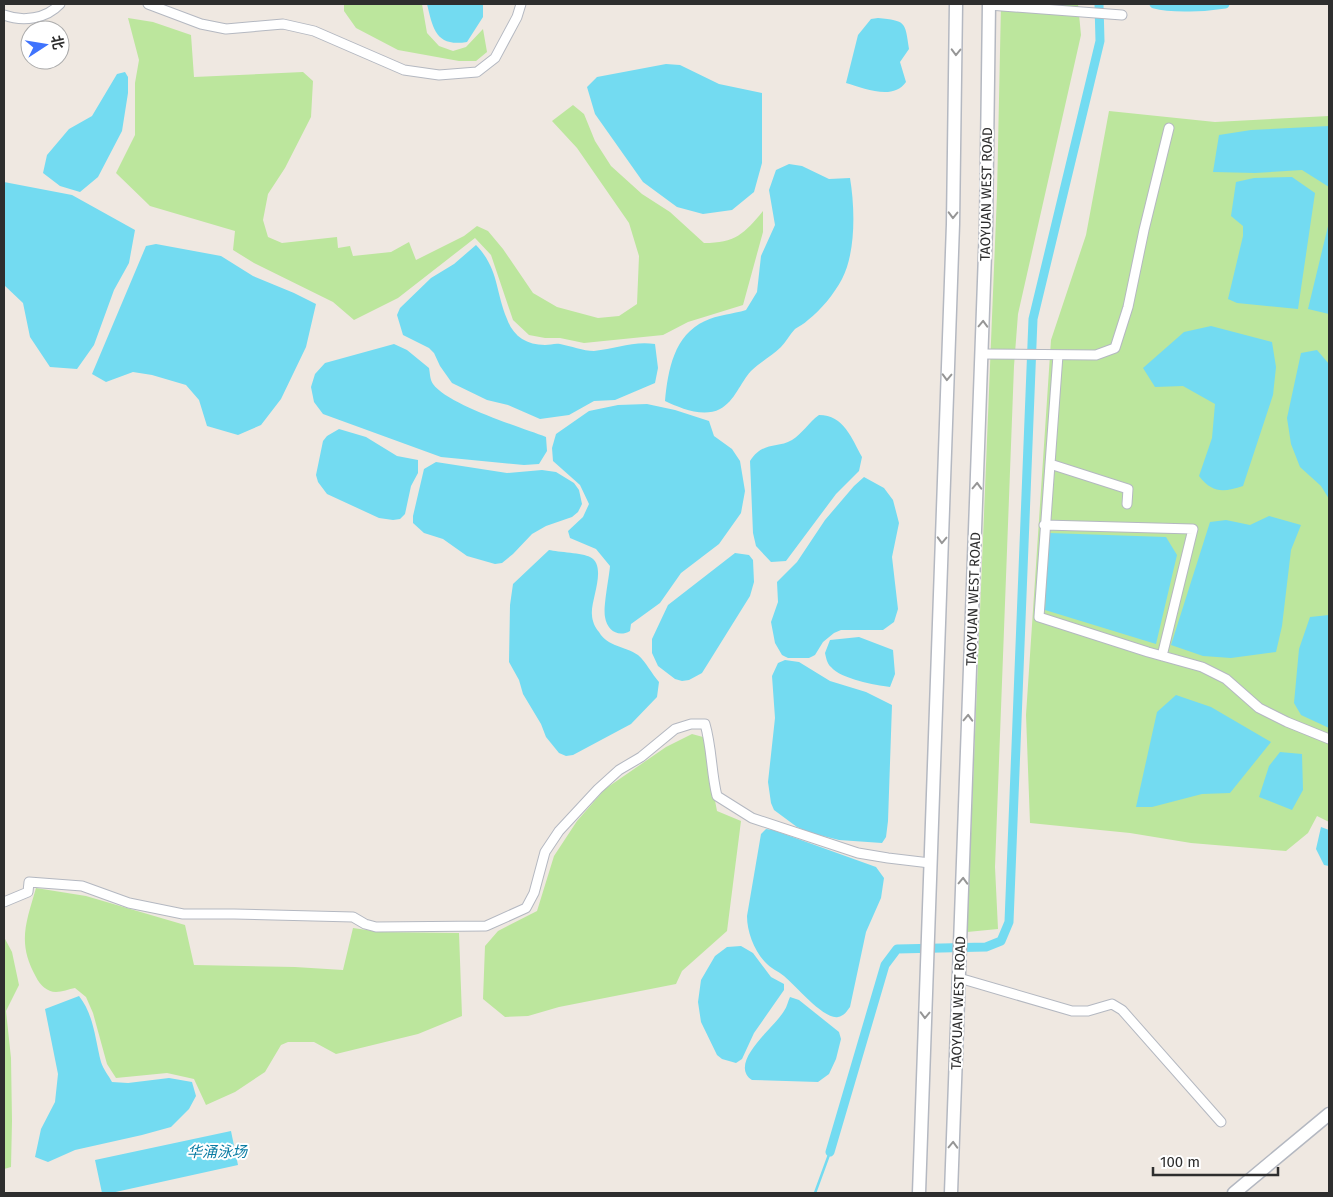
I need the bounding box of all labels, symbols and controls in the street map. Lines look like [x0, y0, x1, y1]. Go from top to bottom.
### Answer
north arrow [20, 20, 70, 70]
text: 北 [47, 34, 67, 51]
one-way arrow [951, 49, 961, 57]
street label: TAOYUAN WEST ROAD [977, 127, 996, 261]
one-way arrow [948, 212, 958, 219]
one-way arrow [977, 319, 988, 327]
one-way arrow [942, 374, 953, 382]
one-way arrow [971, 482, 982, 490]
street label: TAOYUAN WEST ROAD [963, 532, 984, 666]
one-way arrow [936, 536, 947, 544]
one-way arrow [963, 714, 974, 722]
one-way arrow [957, 877, 968, 885]
street label: TAOYUAN WEST ROAD [948, 936, 969, 1070]
one-way arrow [919, 1011, 930, 1019]
one-way arrow [948, 1140, 959, 1148]
water label: 华涌泳场 [187, 1143, 249, 1161]
scale bar [1153, 1144, 1278, 1176]
text: 100 m [1160, 1153, 1200, 1171]

